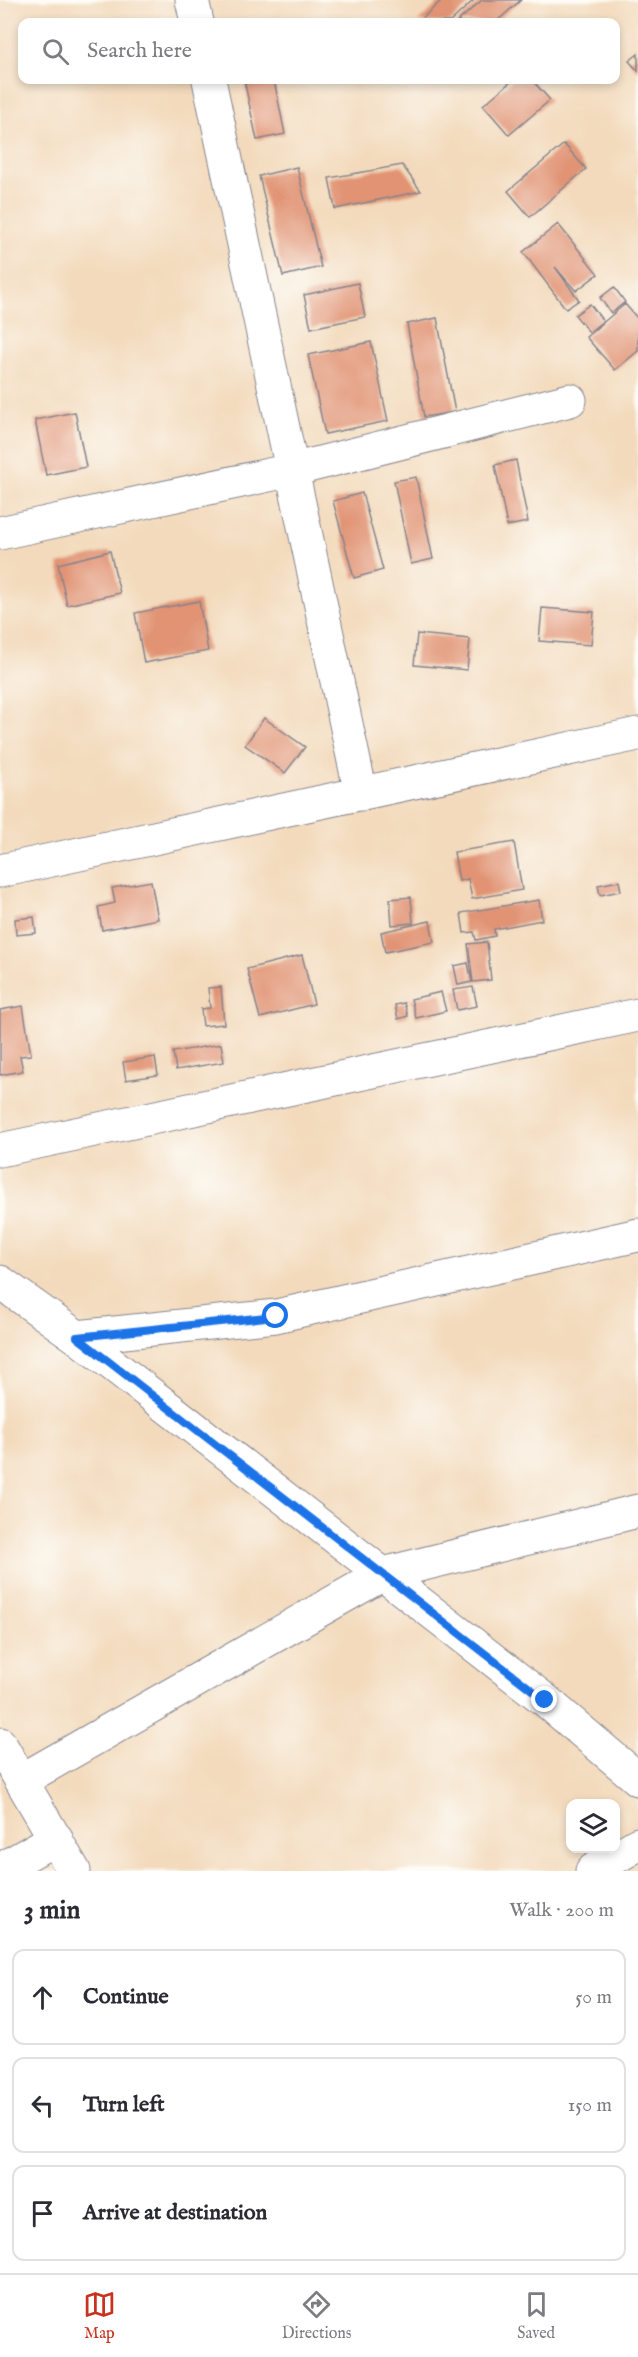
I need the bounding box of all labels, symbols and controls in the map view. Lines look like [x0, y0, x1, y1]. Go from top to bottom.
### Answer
search box [18, 18, 620, 84]
icon: search [39, 35, 72, 68]
text: Search here [87, 37, 192, 65]
route start [262, 1302, 288, 1328]
route end [531, 1686, 557, 1712]
map controls [566, 1799, 620, 1853]
button: layers [566, 1799, 620, 1853]
text: 3 min [24, 1894, 80, 1927]
text: Walk · 200 m [509, 1898, 614, 1923]
icon: ahead [26, 1981, 59, 2014]
text: Continue [83, 1983, 169, 2011]
text: 50 m [575, 1985, 612, 2010]
icon: left [26, 2089, 59, 2122]
text: Turn left [83, 2091, 165, 2119]
text: 150 m [568, 2093, 612, 2118]
icon: arrive [26, 2197, 59, 2230]
text: Arrive at destination [83, 2199, 267, 2227]
tab: Map [83, 2288, 116, 2344]
tab: Directions [282, 2288, 351, 2344]
tab: Saved [517, 2288, 555, 2344]

